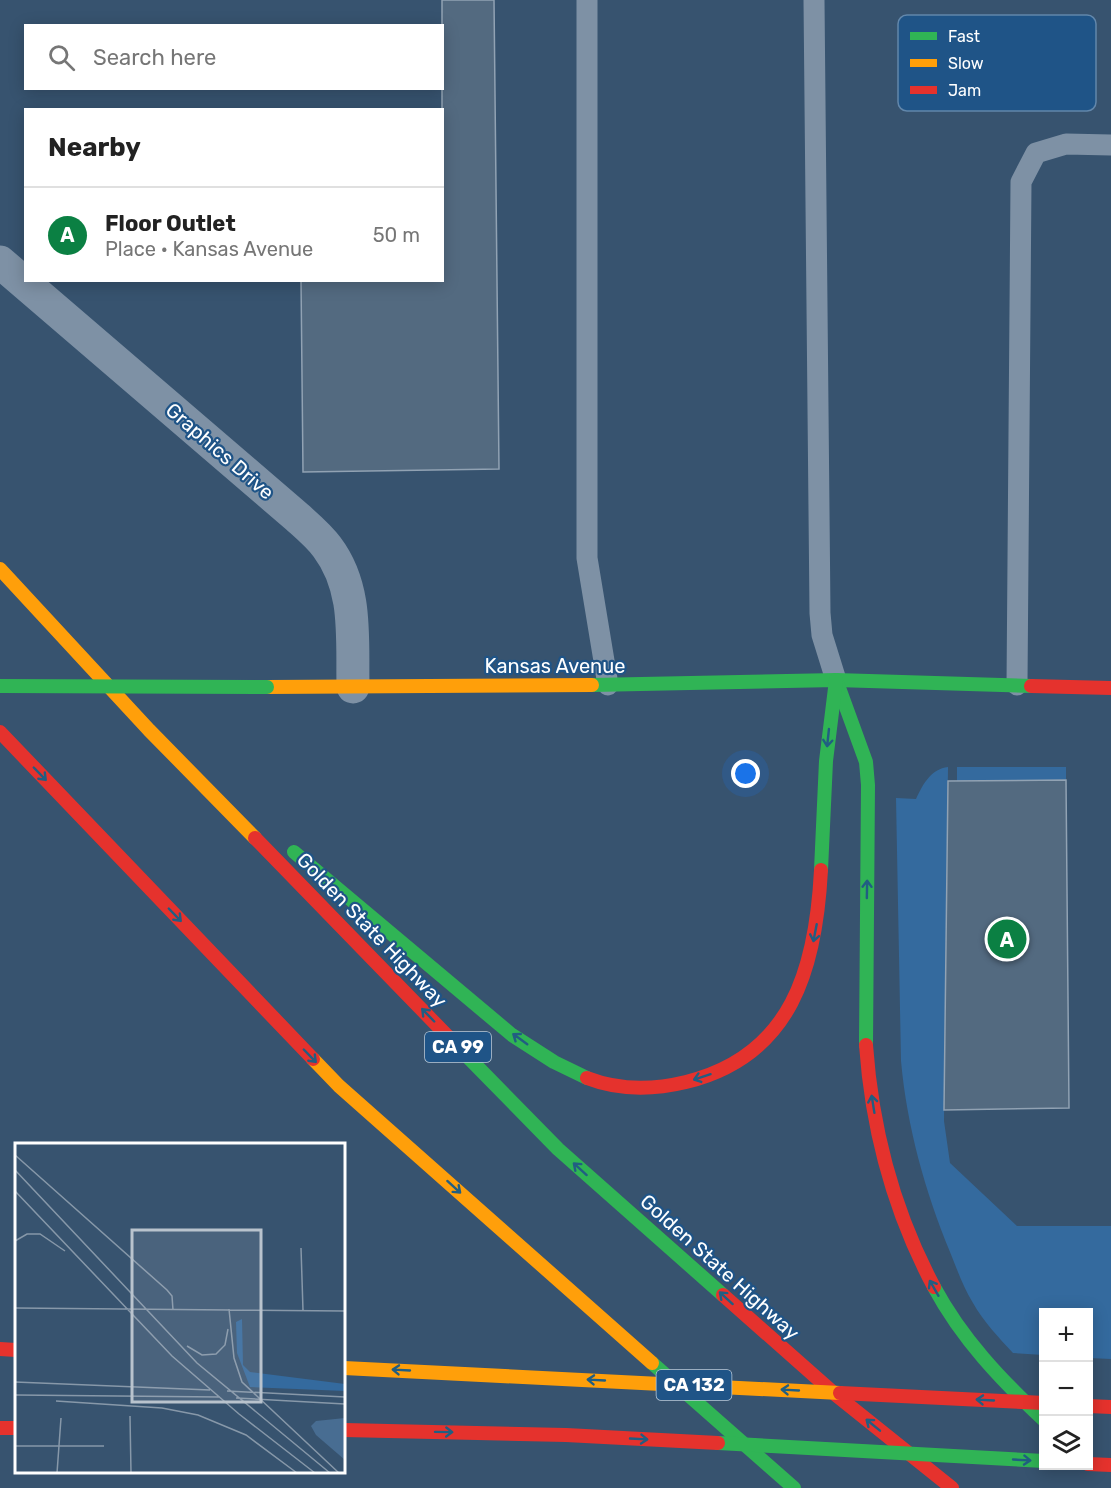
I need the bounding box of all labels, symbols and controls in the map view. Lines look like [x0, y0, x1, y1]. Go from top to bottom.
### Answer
legend [898, 15, 1096, 111]
search box [24, 24, 444, 90]
text: Fast [948, 27, 980, 46]
icon: search [45, 41, 78, 74]
text: Search here [93, 44, 216, 71]
text: Slow [948, 54, 984, 73]
text: Jam [948, 81, 981, 100]
text: Nearby [48, 132, 141, 163]
text: Floor Outlet [105, 210, 236, 237]
text: A [60, 223, 75, 247]
text: 50 m [373, 223, 420, 247]
text: Place · Kansas Avenue [105, 237, 313, 261]
street label: Graphics Drive [161, 398, 279, 504]
street label: Kansas Avenue [485, 654, 625, 678]
one-way arrow [822, 728, 833, 748]
your location [731, 759, 760, 788]
one-way arrow [33, 767, 48, 782]
street label: Golden State Highway [292, 848, 452, 1012]
one-way arrow [861, 879, 873, 899]
one-way arrow [168, 907, 182, 922]
pin: A [988, 916, 1026, 962]
one-way arrow [809, 923, 821, 942]
one-way arrow [420, 1008, 435, 1023]
road number: CA 99 [425, 1032, 491, 1062]
one-way arrow [513, 1033, 529, 1045]
one-way arrow [303, 1048, 318, 1063]
one-way arrow [693, 1072, 712, 1083]
one-way arrow [867, 1095, 878, 1115]
inset map [15, 1143, 345, 1473]
one-way arrow [573, 1162, 588, 1176]
one-way arrow [446, 1181, 462, 1194]
street label: Golden State Highway [635, 1189, 805, 1345]
one-way arrow [928, 1280, 939, 1298]
one-way arrow [719, 1291, 734, 1305]
map controls [1039, 1308, 1093, 1470]
button: + [1039, 1308, 1093, 1362]
button: − [1039, 1362, 1093, 1416]
one-way arrow [391, 1365, 411, 1376]
road number: CA 132 [656, 1370, 732, 1400]
one-way arrow [586, 1375, 606, 1386]
one-way arrow [781, 1385, 801, 1396]
one-way arrow [976, 1395, 996, 1406]
button: layers [1039, 1416, 1093, 1470]
one-way arrow [866, 1419, 882, 1432]
one-way arrow [433, 1426, 453, 1438]
one-way arrow [628, 1433, 648, 1444]
one-way arrow [1012, 1455, 1032, 1466]

